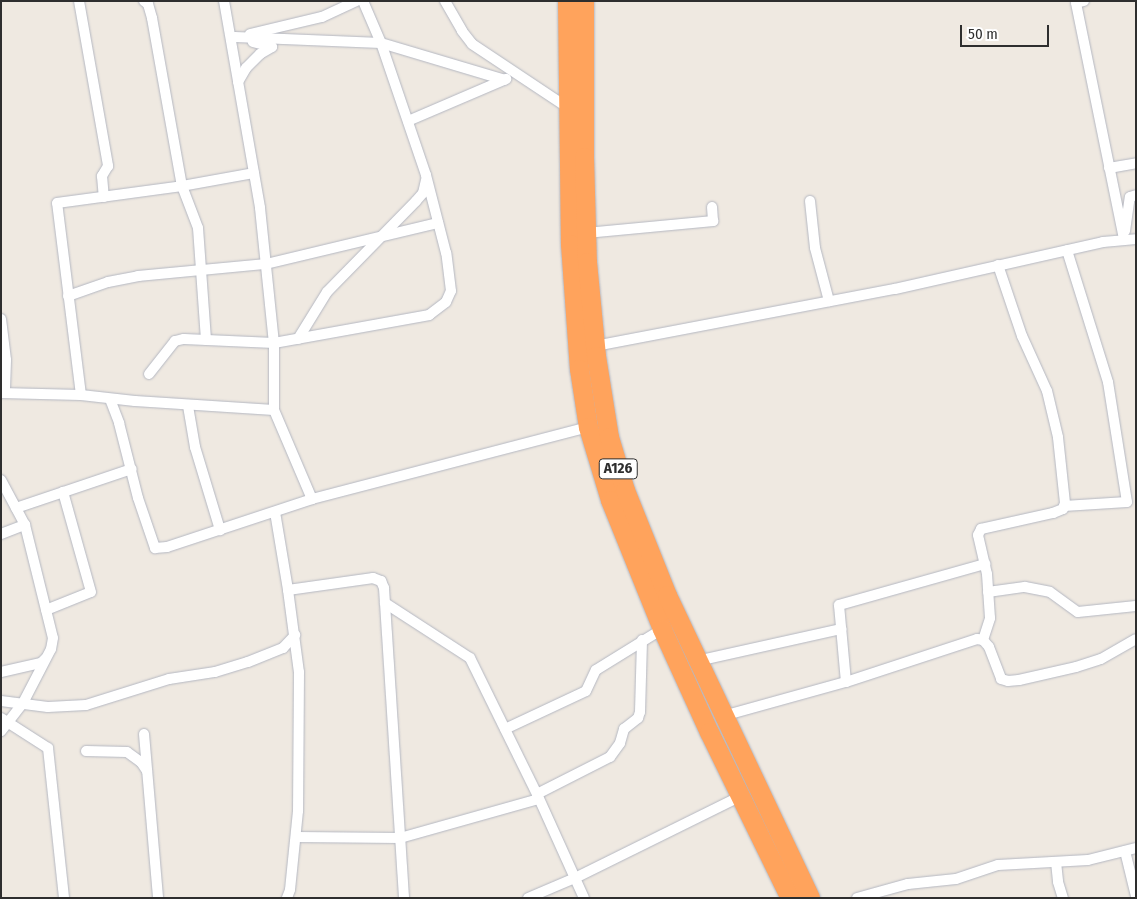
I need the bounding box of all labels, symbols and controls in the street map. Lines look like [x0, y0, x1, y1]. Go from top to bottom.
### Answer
scale bar [962, 15, 1051, 47]
text: 50 m [968, 25, 998, 43]
road number: A126 [598, 456, 638, 482]

